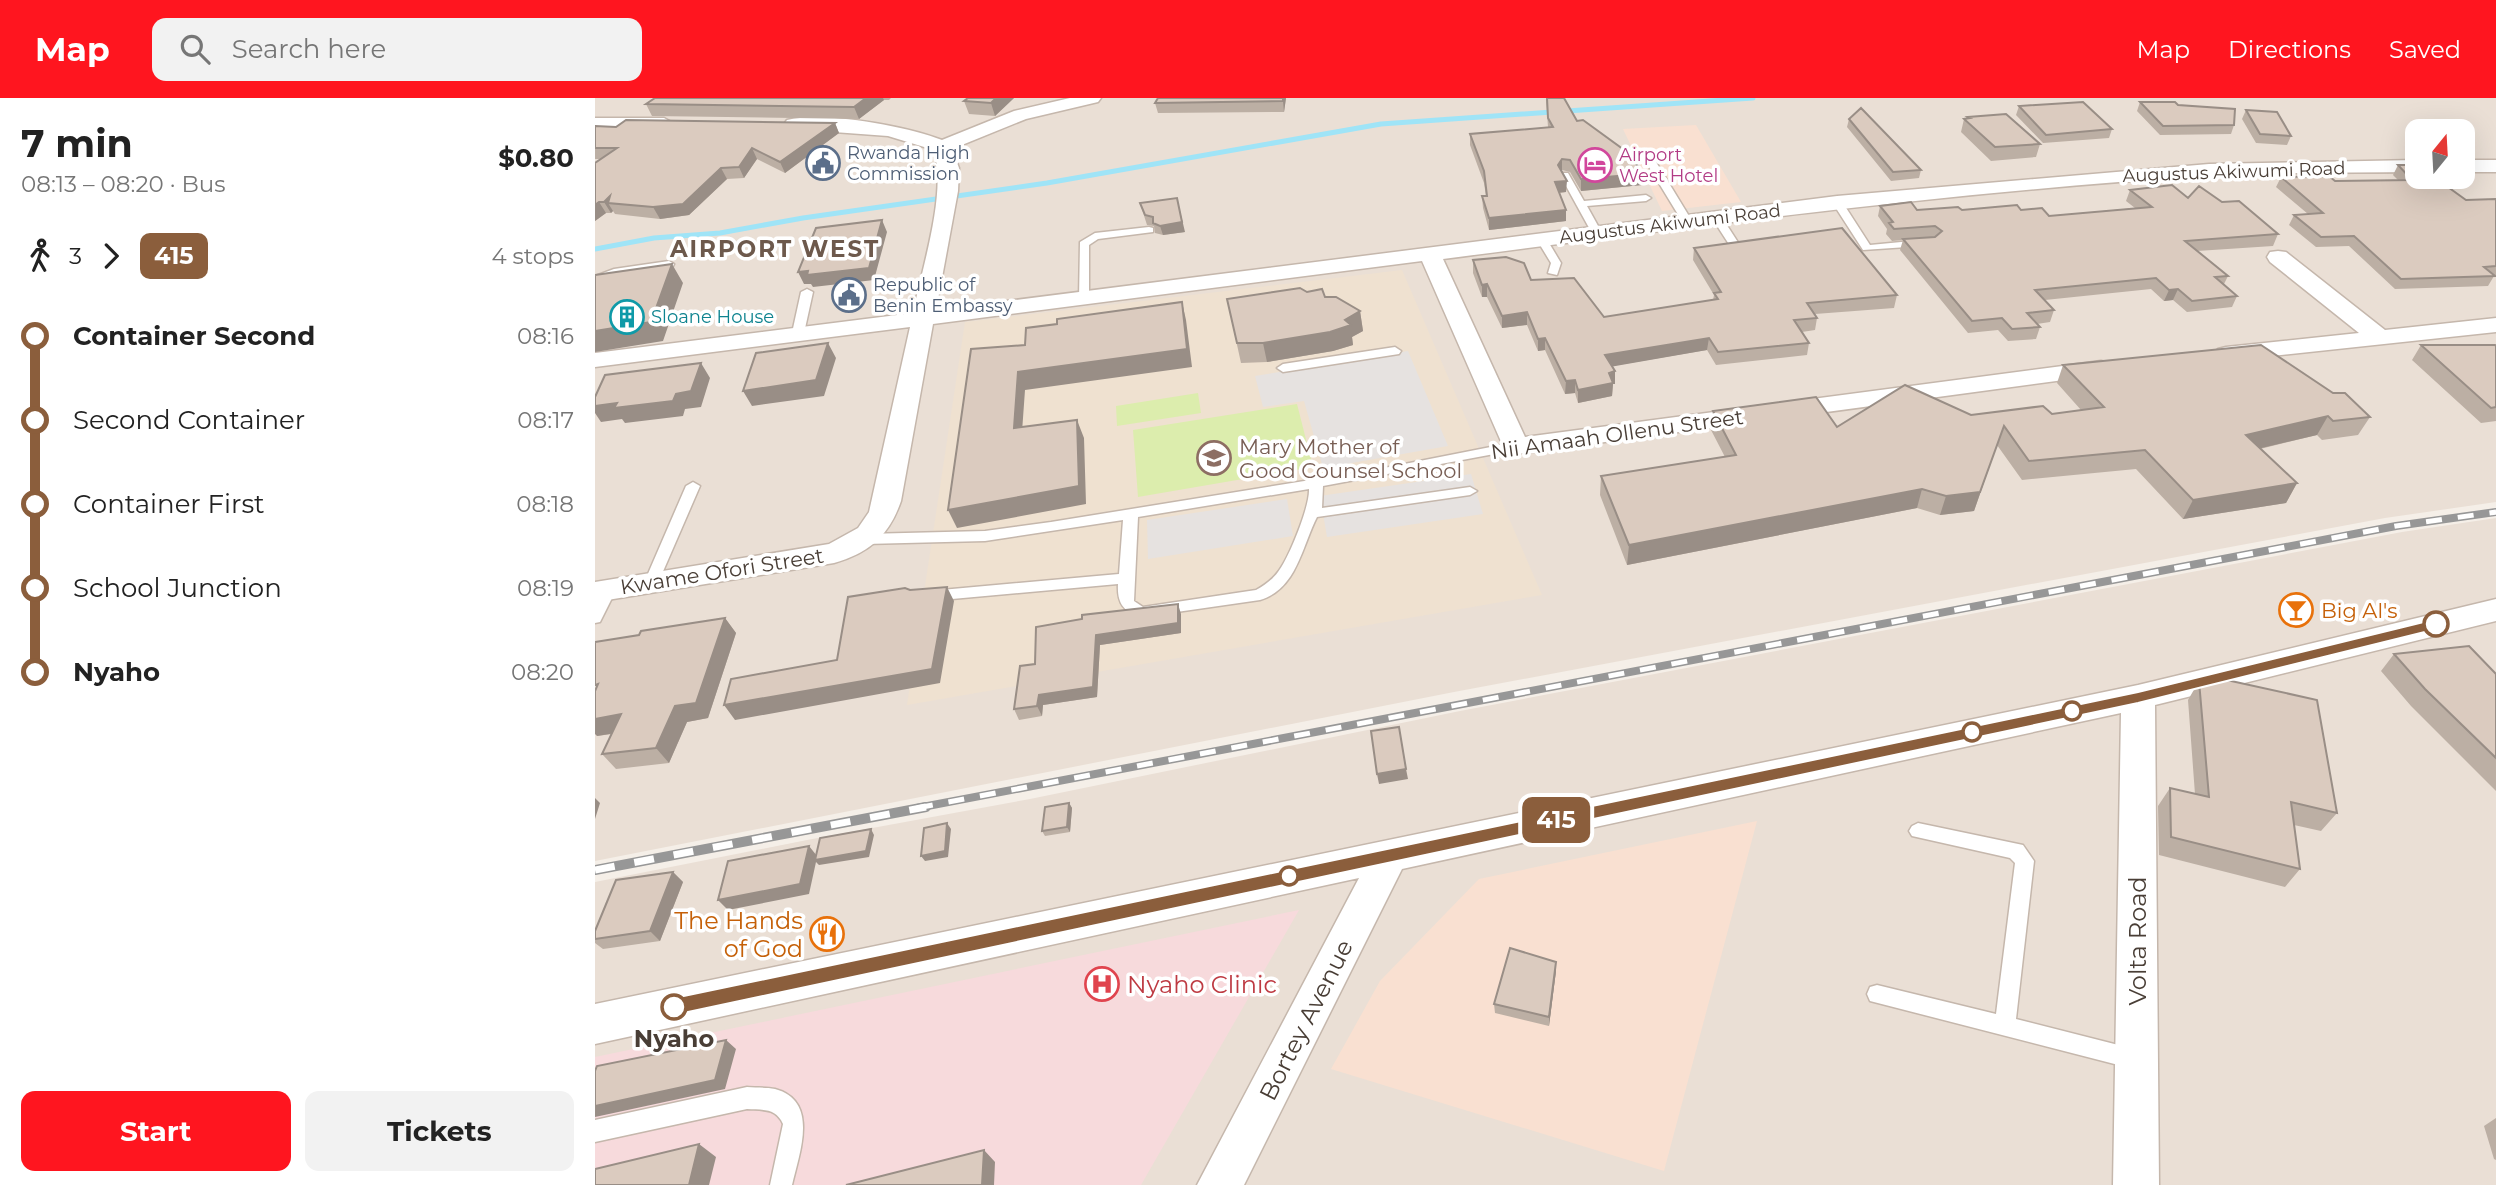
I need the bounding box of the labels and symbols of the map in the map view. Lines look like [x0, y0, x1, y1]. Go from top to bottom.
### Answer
north arrow [2405, 119, 2475, 189]
place label: Rwanda High Commission [847, 142, 970, 185]
public building icon: Rwanda High Commission [804, 144, 842, 182]
place label: Airport West Hotel [1619, 144, 1718, 187]
hotel icon: Airport West Hotel [1576, 146, 1614, 184]
street label: Augustus Akiwumi Road [2122, 157, 2346, 187]
street label: Augustus Akiwumi Road [1558, 199, 1782, 249]
district label: AIRPORT WEST [669, 235, 880, 263]
place label: Republic of Benin Embassy [873, 274, 1013, 317]
public building icon: Republic of Benin Embassy [830, 276, 868, 314]
building icon: Sloane House [608, 298, 646, 336]
place label: Sloane House [651, 306, 774, 328]
street label: Nii Amaah Ollenu Street [1489, 404, 1745, 464]
place label: Mary Mother of Good Counsel School [1239, 434, 1462, 483]
school or university icon: Mary Mother of Good Counsel School [1195, 439, 1233, 477]
street label: Kwame Ofori Street [618, 543, 826, 599]
bar icon: Big Al's [2277, 591, 2315, 629]
place label: Big Al's [2321, 598, 2398, 623]
unlabelled marker [2423, 611, 2449, 637]
unlabelled marker [2062, 701, 2082, 721]
unlabelled marker [1962, 722, 1982, 742]
line badge: 415 [1516, 797, 1596, 843]
unlabelled marker [1279, 866, 1299, 886]
street label: Volta Road [2123, 876, 2152, 1006]
place label: The Hands of God [674, 906, 803, 963]
restaurant icon: The Hands of God [808, 915, 846, 953]
street label: Bortey Avenue [1253, 935, 1359, 1105]
hospital icon: Nyaho Clinic [1083, 965, 1121, 1003]
place label: Nyaho Clinic [1127, 970, 1277, 999]
marker: Nyaho [661, 994, 687, 1020]
place label: Nyaho [634, 1024, 714, 1053]

